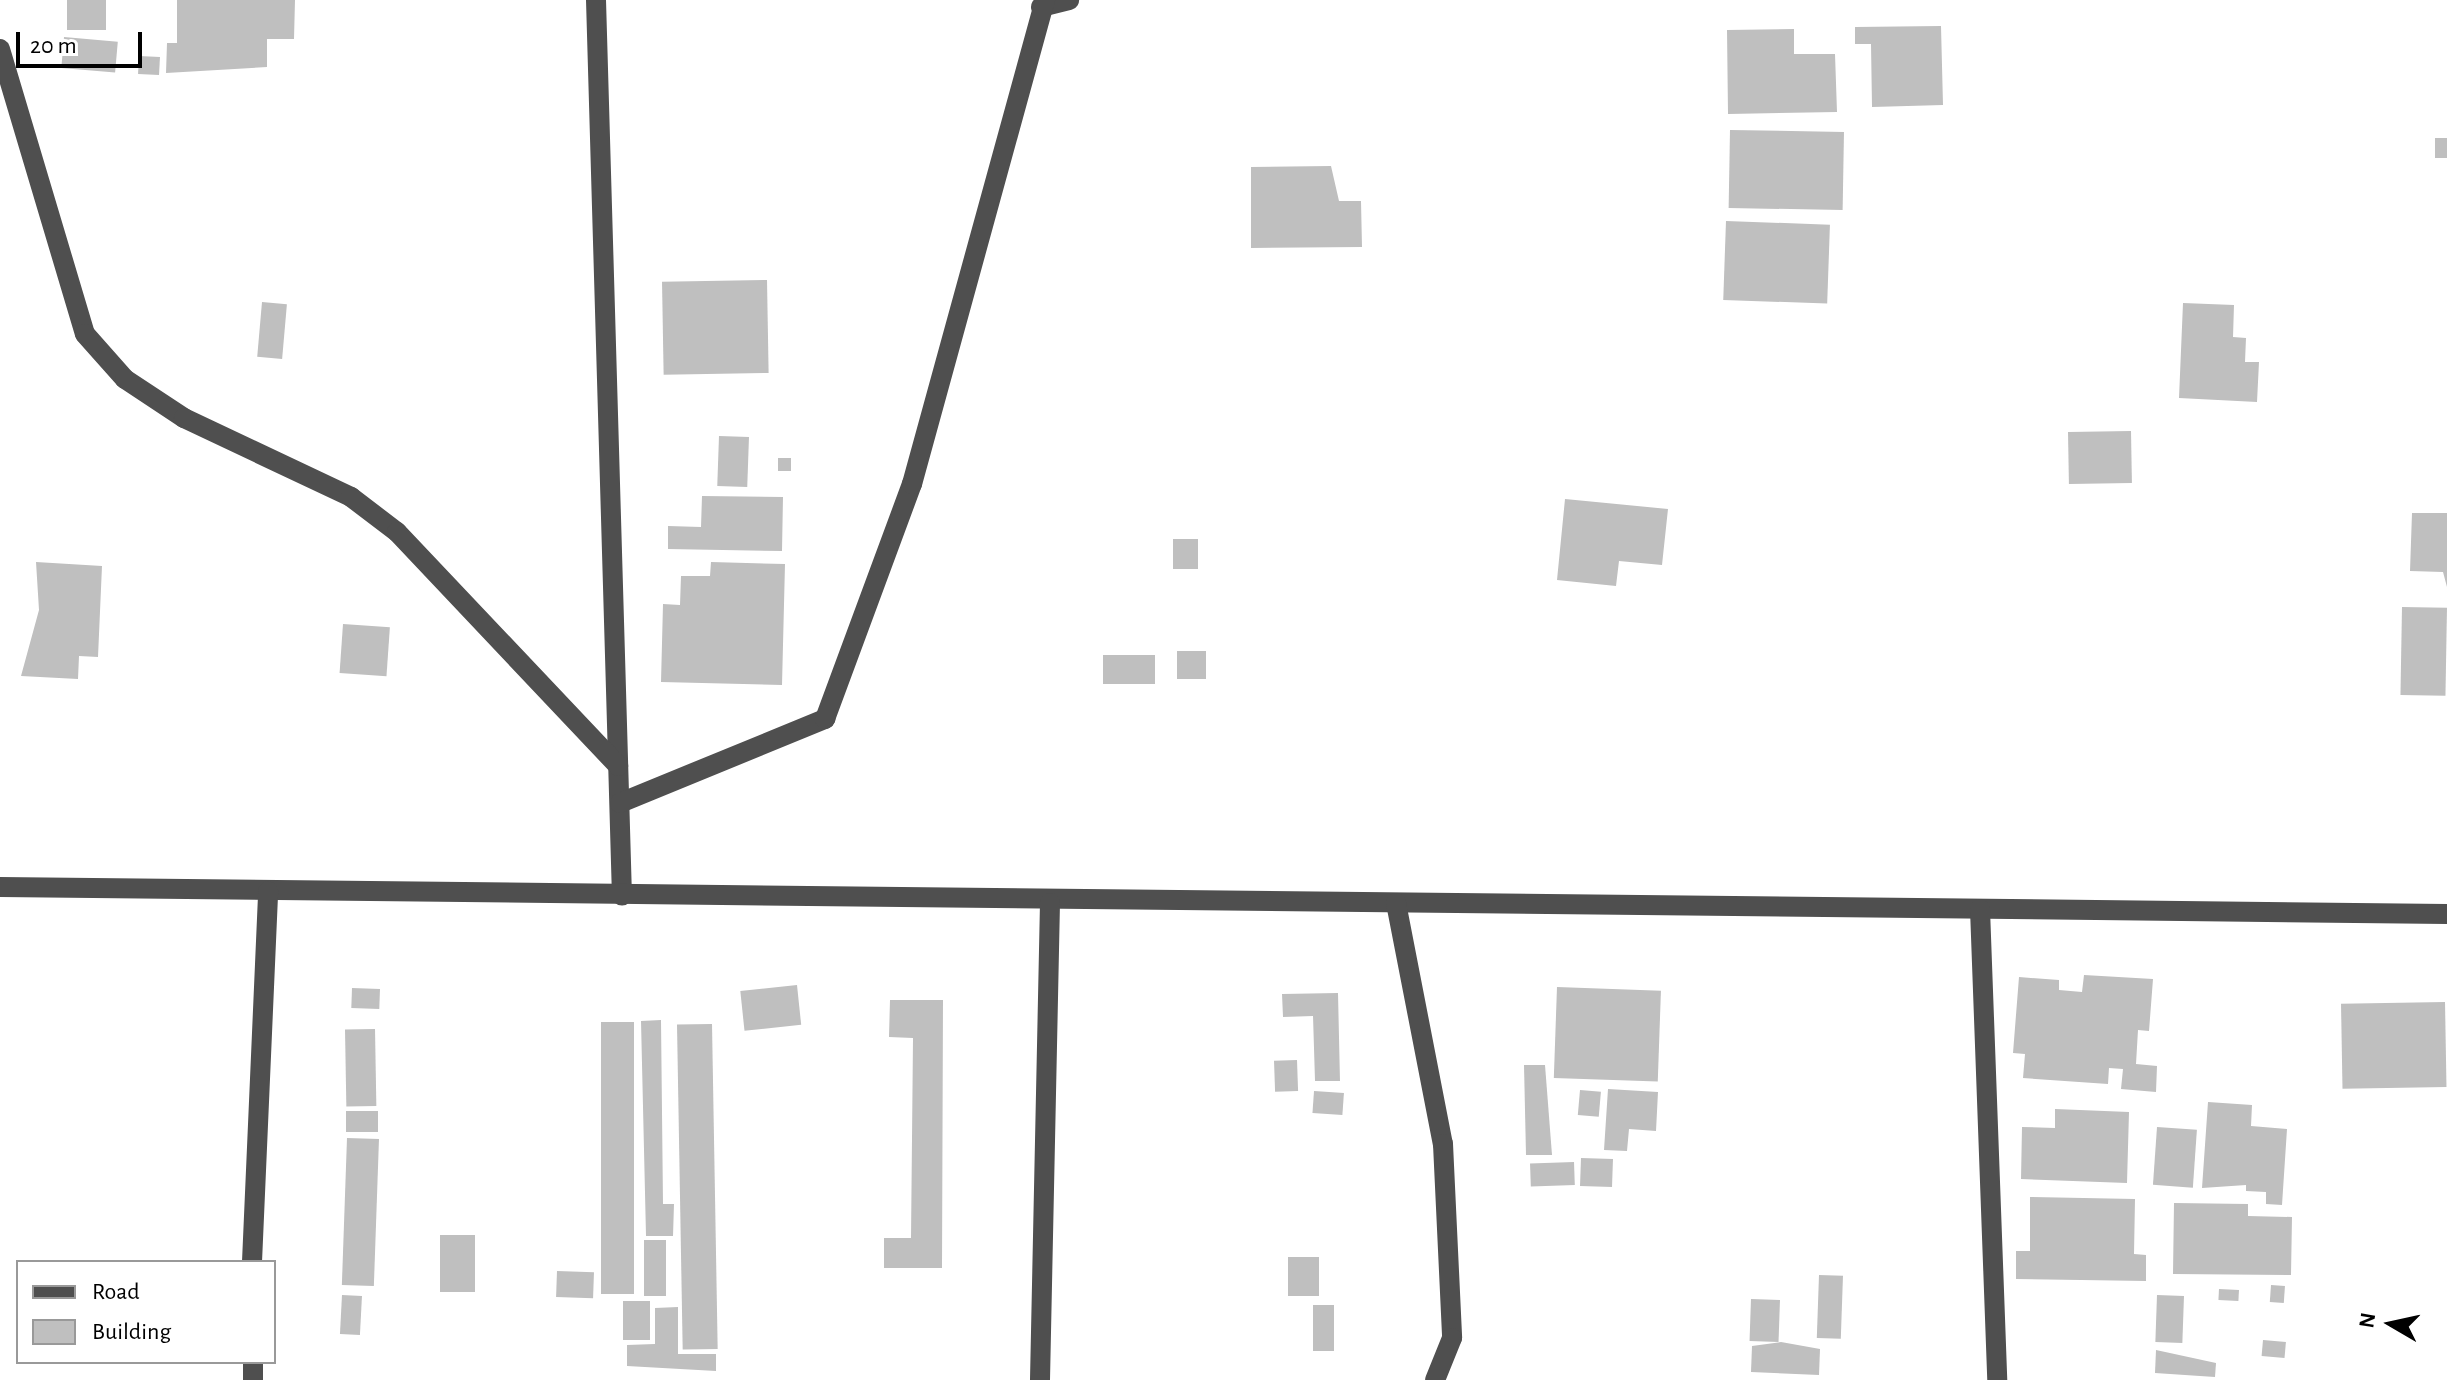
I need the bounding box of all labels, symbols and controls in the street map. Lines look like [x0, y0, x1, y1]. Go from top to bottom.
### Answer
scale bar [20, 16, 146, 66]
text: 20 m [30, 34, 77, 58]
legend [16, 1260, 276, 1364]
text: Road [92, 1280, 140, 1304]
north arrow [2351, 1284, 2431, 1364]
text: N [2355, 1311, 2379, 1330]
text: Building [92, 1320, 171, 1344]

